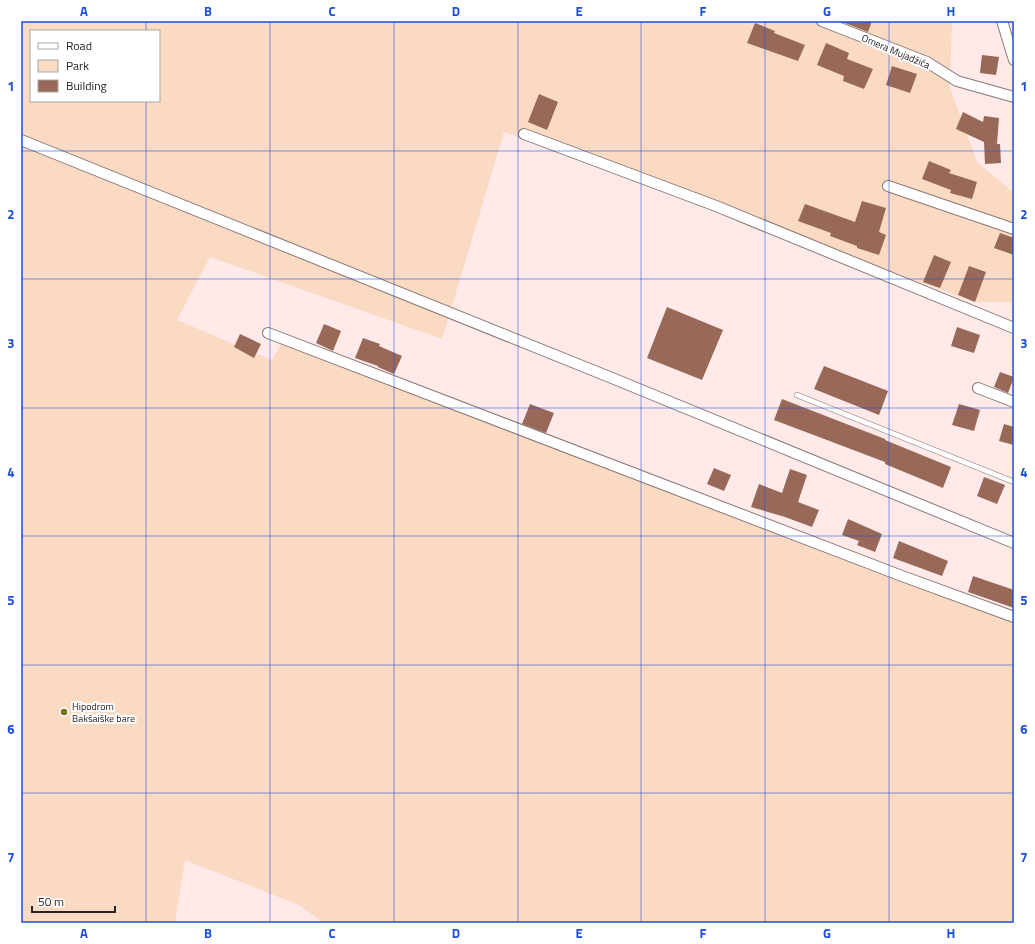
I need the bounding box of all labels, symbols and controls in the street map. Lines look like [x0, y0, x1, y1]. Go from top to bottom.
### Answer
text: A [80, 1, 88, 21]
text: B [204, 1, 212, 21]
text: C [328, 1, 336, 21]
text: D [452, 1, 460, 21]
text: E [575, 1, 583, 21]
text: F [700, 1, 707, 21]
text: G [823, 1, 831, 21]
text: H [947, 1, 955, 21]
legend [30, 30, 160, 102]
street label: Omera Mujadžića [859, 30, 932, 73]
text: Road [66, 36, 92, 55]
text: Park [66, 56, 89, 75]
text: 1 [7, 76, 15, 96]
text: Building [66, 76, 107, 95]
text: 1 [1020, 76, 1028, 96]
text: 2 [7, 204, 15, 224]
text: 2 [1020, 204, 1028, 224]
text: 3 [7, 333, 15, 353]
text: 3 [1020, 333, 1028, 353]
text: 4 [7, 462, 15, 482]
text: 4 [1020, 462, 1028, 482]
text: 5 [7, 590, 15, 610]
text: 5 [1020, 590, 1028, 610]
place label: Hipodrom Bakšaiške bare [72, 699, 135, 726]
marker: Hipodrom Bakšaiške bare [59, 707, 69, 717]
text: 6 [7, 719, 15, 739]
text: 6 [1020, 719, 1028, 739]
text: 7 [7, 847, 15, 867]
text: 7 [1020, 847, 1028, 867]
scale bar [32, 888, 115, 914]
text: 50 m [38, 892, 64, 911]
text: A [80, 923, 88, 943]
text: B [204, 923, 212, 943]
text: C [328, 923, 336, 943]
text: D [452, 923, 460, 943]
text: E [575, 923, 583, 943]
text: F [700, 923, 707, 943]
text: G [823, 923, 831, 943]
text: H [947, 923, 955, 943]

